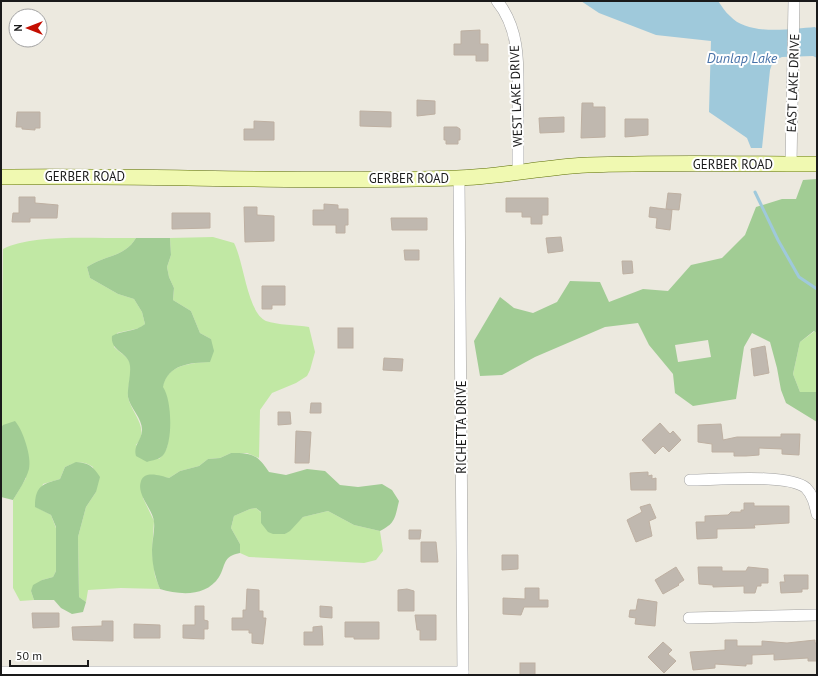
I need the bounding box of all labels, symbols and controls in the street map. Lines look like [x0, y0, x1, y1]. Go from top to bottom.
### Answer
north arrow [8, 8, 48, 48]
text: N [11, 24, 25, 32]
street label: EAST LAKE DRIVE [783, 33, 803, 133]
street label: WEST LAKE DRIVE [506, 45, 526, 147]
water label: Dunlap Lake [707, 49, 778, 67]
street label: GERBER ROAD [693, 156, 773, 173]
street label: GERBER ROAD [45, 168, 125, 185]
street label: GERBER ROAD [369, 170, 449, 187]
street label: RICHETTA DRIVE [453, 380, 470, 474]
scale bar [10, 642, 88, 668]
text: 50 m [16, 648, 42, 663]

